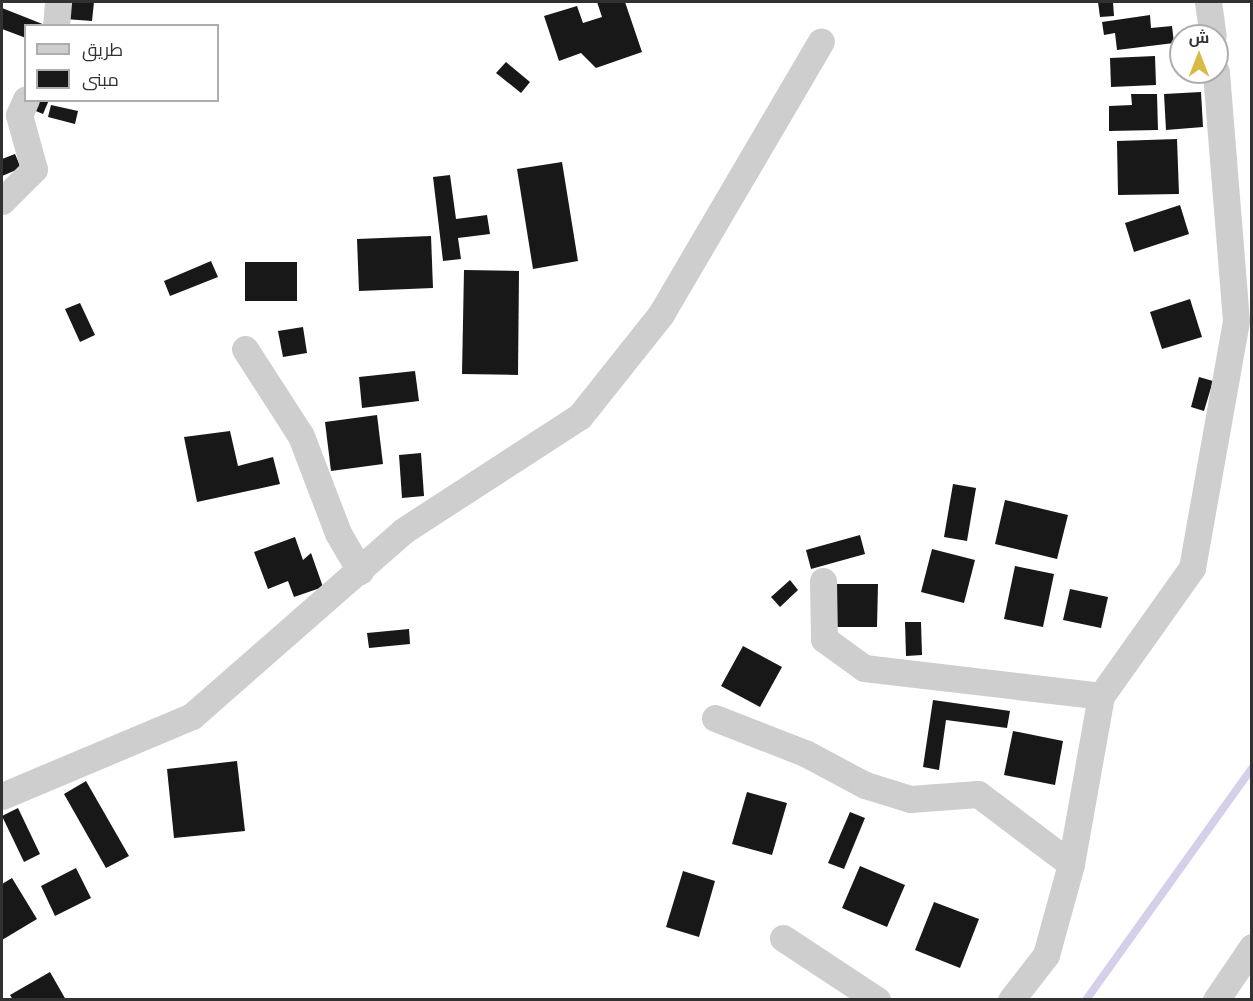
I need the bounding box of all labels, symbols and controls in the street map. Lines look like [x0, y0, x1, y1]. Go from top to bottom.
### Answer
legend [24, 24, 219, 102]
north arrow [1169, 24, 1229, 84]
text: ش [1189, 28, 1209, 47]
text: طريق [82, 39, 123, 61]
text: مبنى [82, 69, 119, 91]

